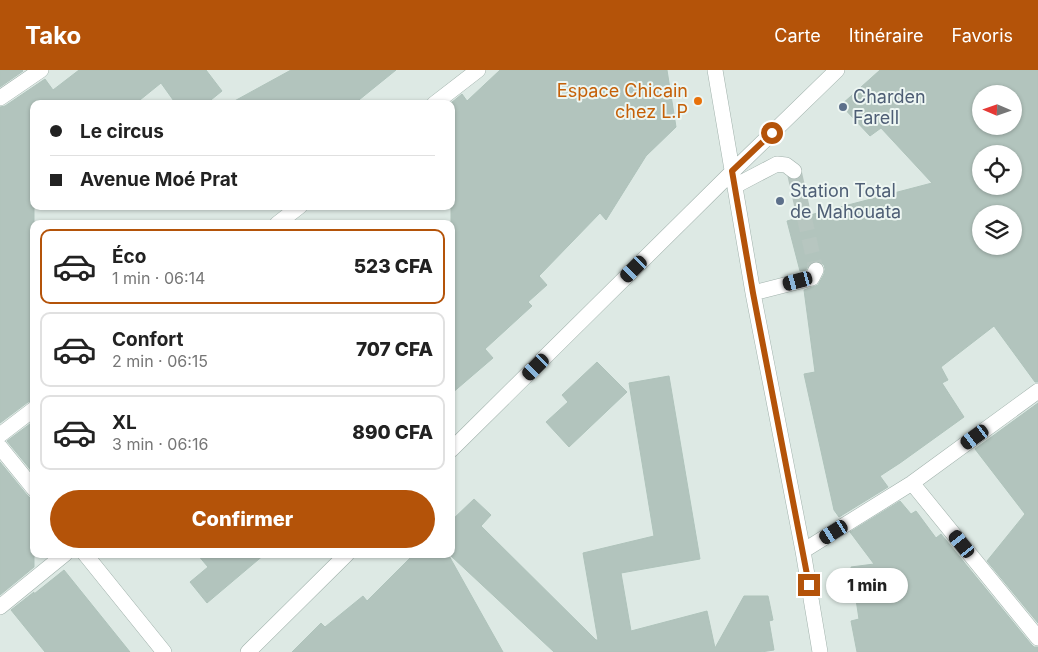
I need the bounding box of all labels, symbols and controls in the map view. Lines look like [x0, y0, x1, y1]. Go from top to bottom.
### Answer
text: Tako [25, 21, 81, 50]
text: Carte [774, 25, 821, 46]
text: Itinéraire [849, 25, 923, 46]
text: Favoris [951, 25, 1013, 46]
place label: Espace Chicain chez L.P [557, 80, 688, 122]
north arrow [972, 85, 1022, 135]
map controls [972, 85, 1022, 255]
place label: Charden Farell [853, 86, 926, 128]
marker: Espace Chicain chez L.P [692, 95, 704, 107]
marker: Charden Farell [837, 101, 849, 113]
text: Le circus [80, 120, 164, 143]
route start [761, 122, 783, 144]
button: locate [972, 145, 1022, 195]
text: Avenue Moé Prat [80, 168, 238, 191]
place label: Station Total de Mahouata [790, 180, 901, 222]
marker: Station Total de Mahouata [774, 195, 786, 207]
button: layers [972, 205, 1022, 255]
icon: car [52, 244, 97, 289]
text: Éco [112, 245, 146, 268]
car [618, 253, 649, 285]
text: 523 CFA [354, 255, 433, 278]
text: 1 min · 06:14 [112, 268, 205, 288]
car [781, 270, 814, 292]
icon: car [52, 327, 97, 372]
text: Confort [112, 328, 183, 351]
text: 707 CFA [356, 338, 433, 361]
text: 2 min · 06:15 [112, 351, 208, 371]
car [520, 351, 551, 383]
icon: car [52, 410, 97, 455]
text: XL [112, 411, 137, 434]
text: 890 CFA [352, 421, 433, 444]
car [958, 422, 991, 452]
text: 3 min · 06:16 [112, 434, 208, 454]
button: Confirmer [50, 490, 435, 548]
car [817, 518, 850, 546]
car [946, 528, 977, 560]
callout: 1 min [826, 568, 909, 602]
route end [798, 574, 820, 596]
text: 1 min [847, 575, 887, 595]

